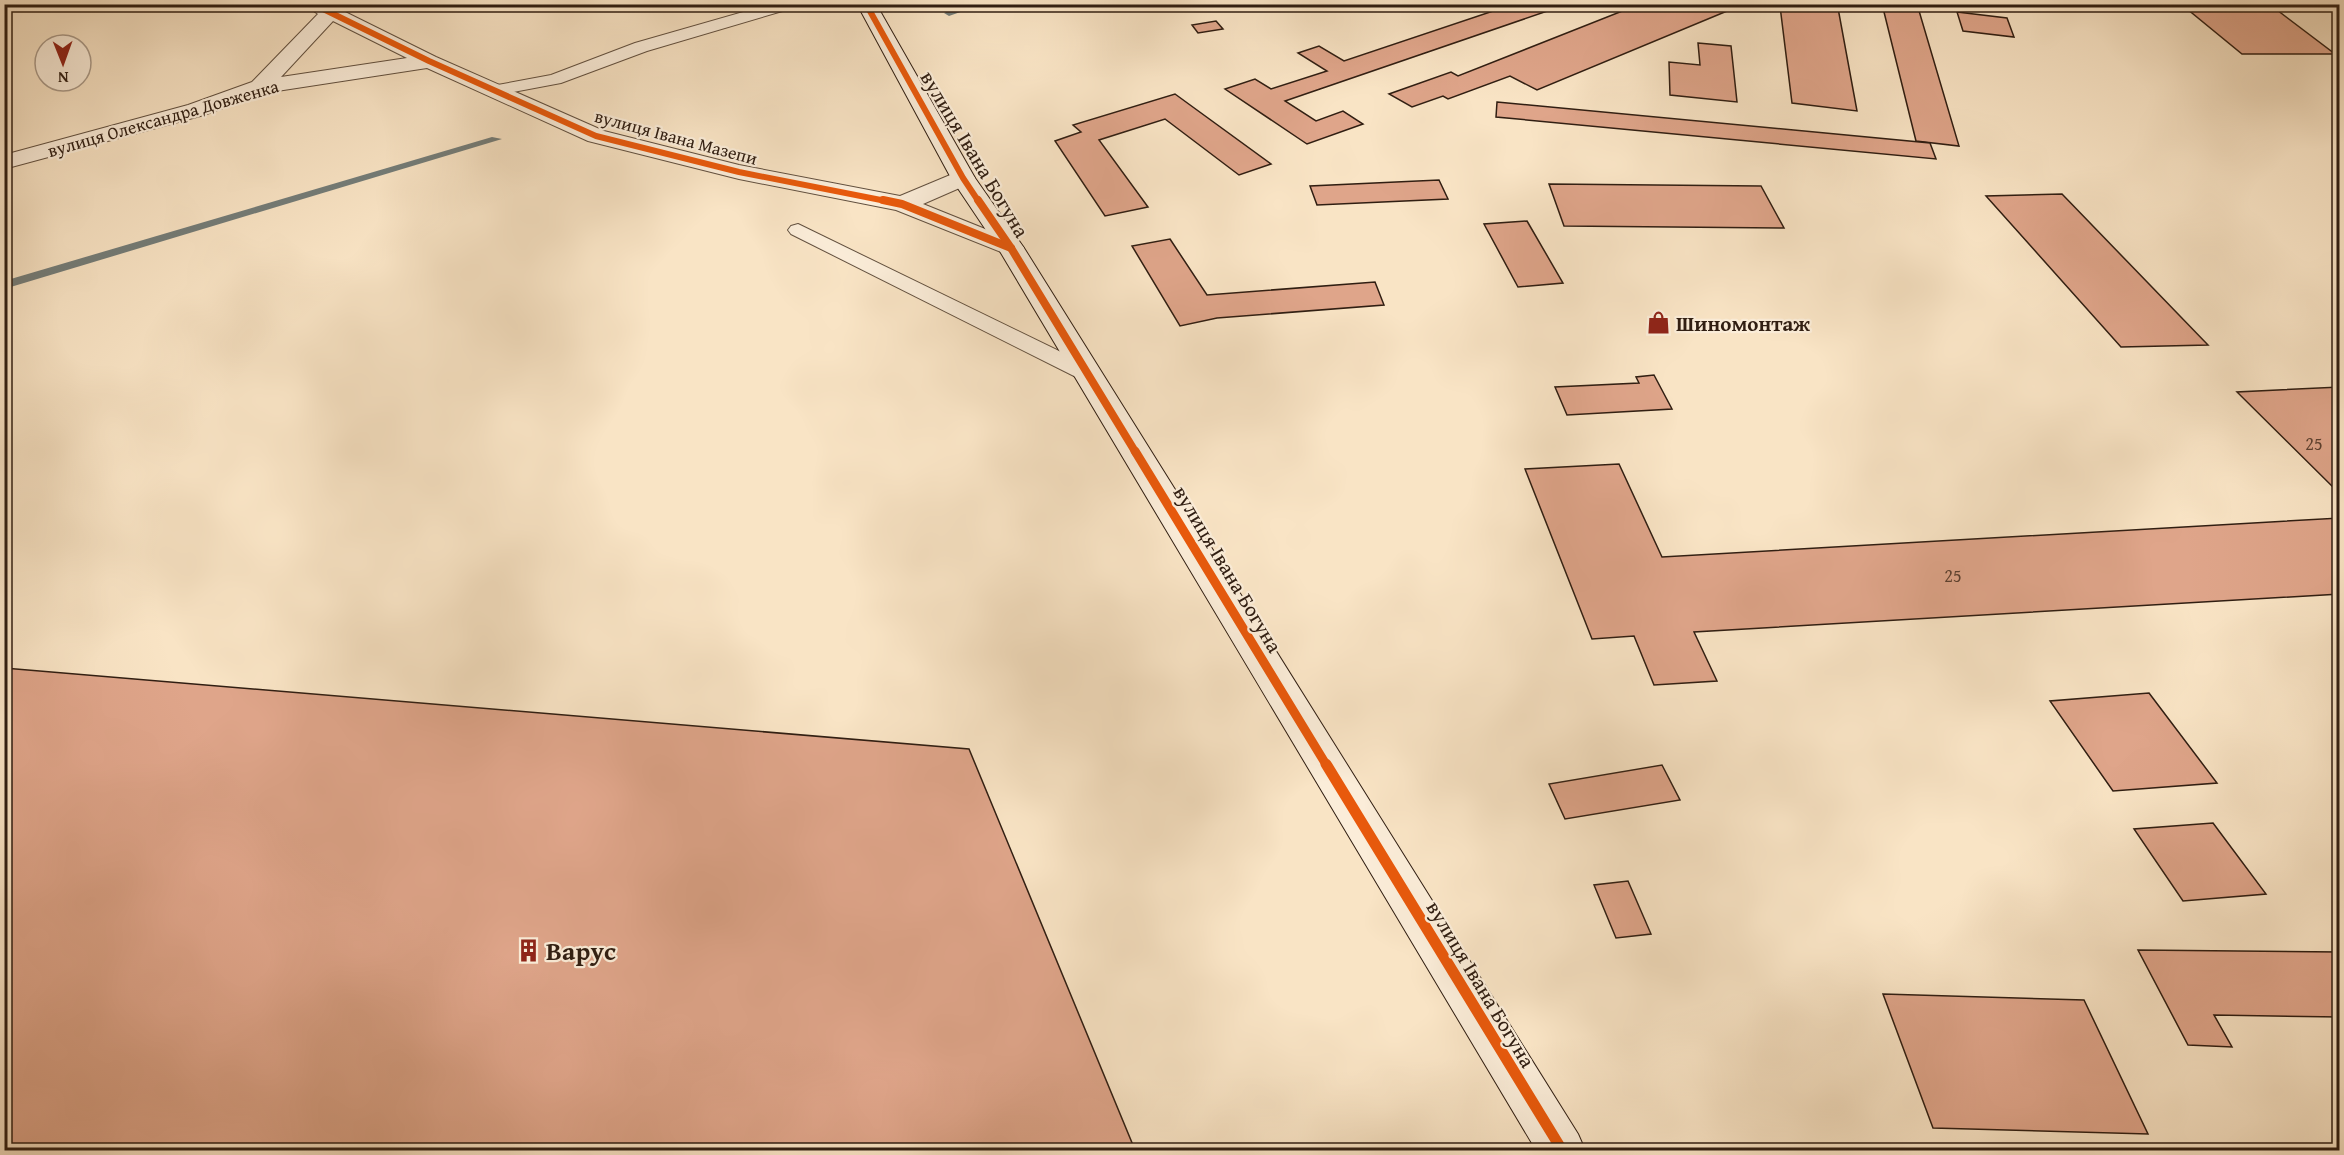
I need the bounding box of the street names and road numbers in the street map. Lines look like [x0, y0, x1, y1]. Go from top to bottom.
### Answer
street label: вулиця Івана Богуна [913, 65, 1037, 243]
street label: вулиця Олександра Довженка [44, 72, 282, 164]
street label: вулиця Івана Мазепи [592, 102, 761, 172]
street label: вулиця Івана Богуна [1166, 480, 1290, 658]
street label: вулиця Івана Богуна [1419, 895, 1543, 1073]

